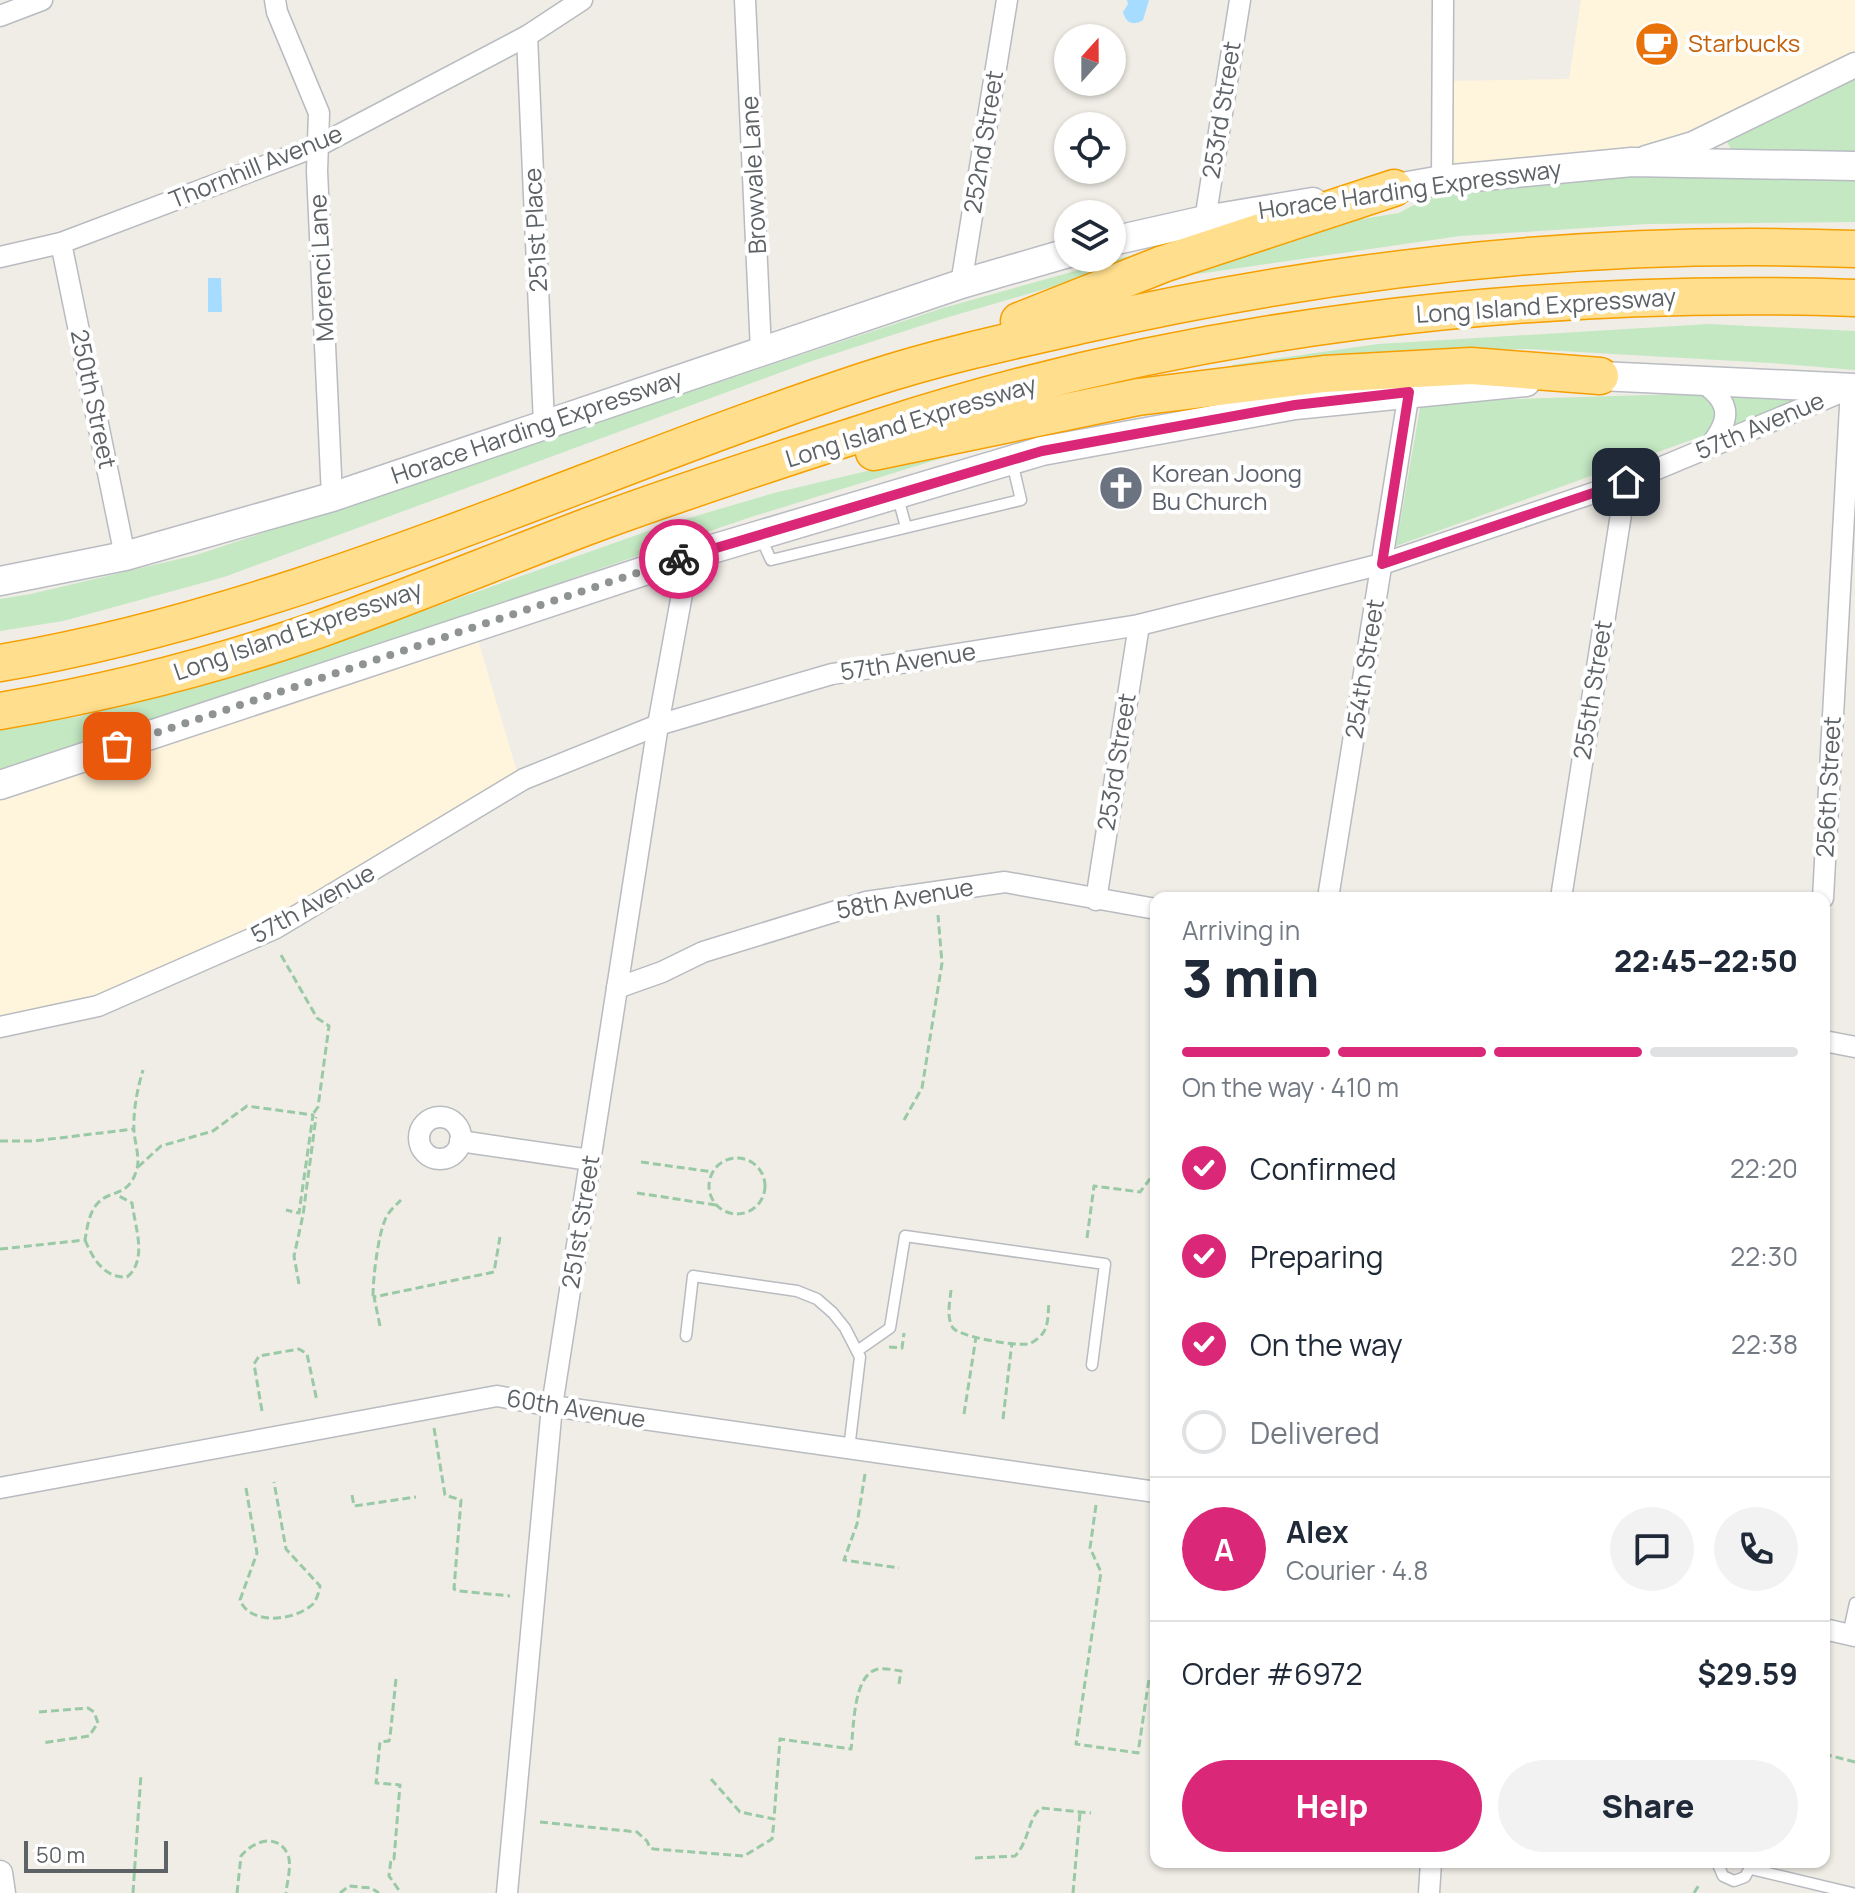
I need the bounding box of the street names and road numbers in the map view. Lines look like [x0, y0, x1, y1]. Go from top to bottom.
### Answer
street label: 253rd Street [1193, 39, 1248, 181]
street label: 252nd Street [955, 68, 1010, 216]
street label: Browvale Lane [732, 95, 773, 255]
street label: Thornhill Avenue [164, 116, 347, 215]
street label: Horace Harding Expressway [1256, 151, 1564, 226]
street label: 251st Place [515, 167, 554, 293]
street label: Morenci Lane [300, 193, 341, 343]
street label: Long Island Expressway [1415, 279, 1677, 330]
street label: 250th Street [64, 326, 125, 471]
street label: Horace Harding Expressway [387, 360, 687, 491]
street label: Long Island Expressway [781, 367, 1040, 474]
street label: 57th Avenue [1690, 383, 1829, 467]
street label: Long Island Expressway [169, 571, 426, 688]
street label: 254th Street [1336, 597, 1391, 741]
street label: 255th Street [1564, 618, 1619, 762]
street label: 57th Avenue [838, 634, 978, 688]
street label: 253rd Street [1088, 691, 1143, 833]
street label: 256th Street [1807, 715, 1848, 858]
street label: 57th Avenue [244, 855, 380, 950]
street label: 58th Avenue [834, 869, 976, 926]
street label: 251st Street [553, 1153, 606, 1291]
street label: 60th Avenue [504, 1380, 648, 1435]

